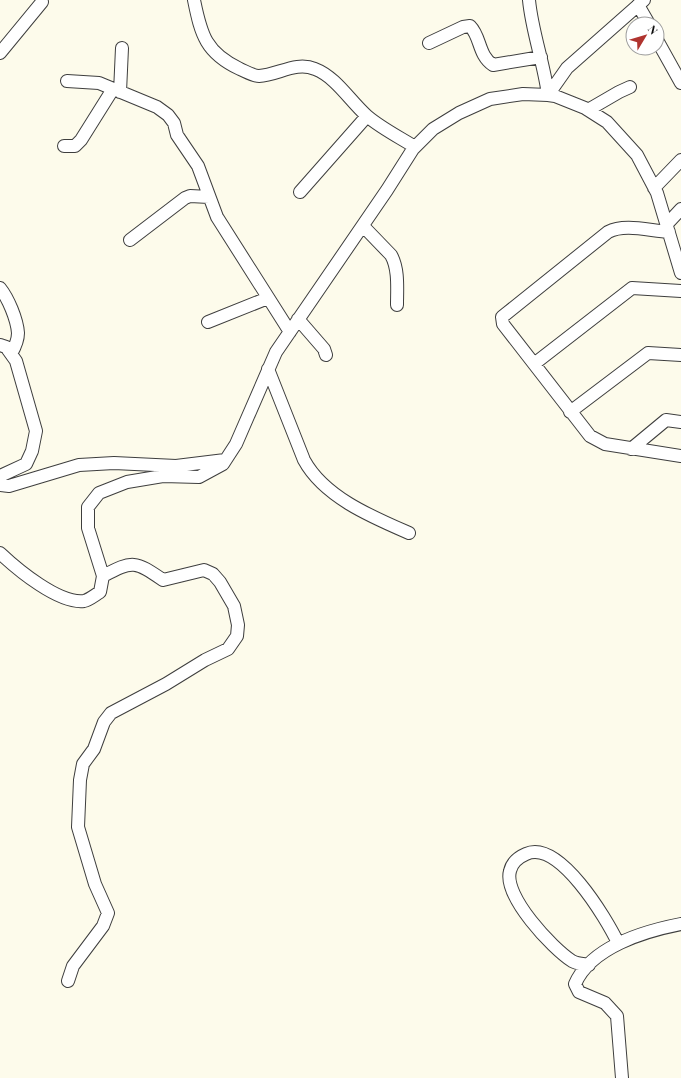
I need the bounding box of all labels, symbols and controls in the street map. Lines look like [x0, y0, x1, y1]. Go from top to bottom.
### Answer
north arrow [625, 16, 665, 56]
text: N [645, 22, 662, 37]

